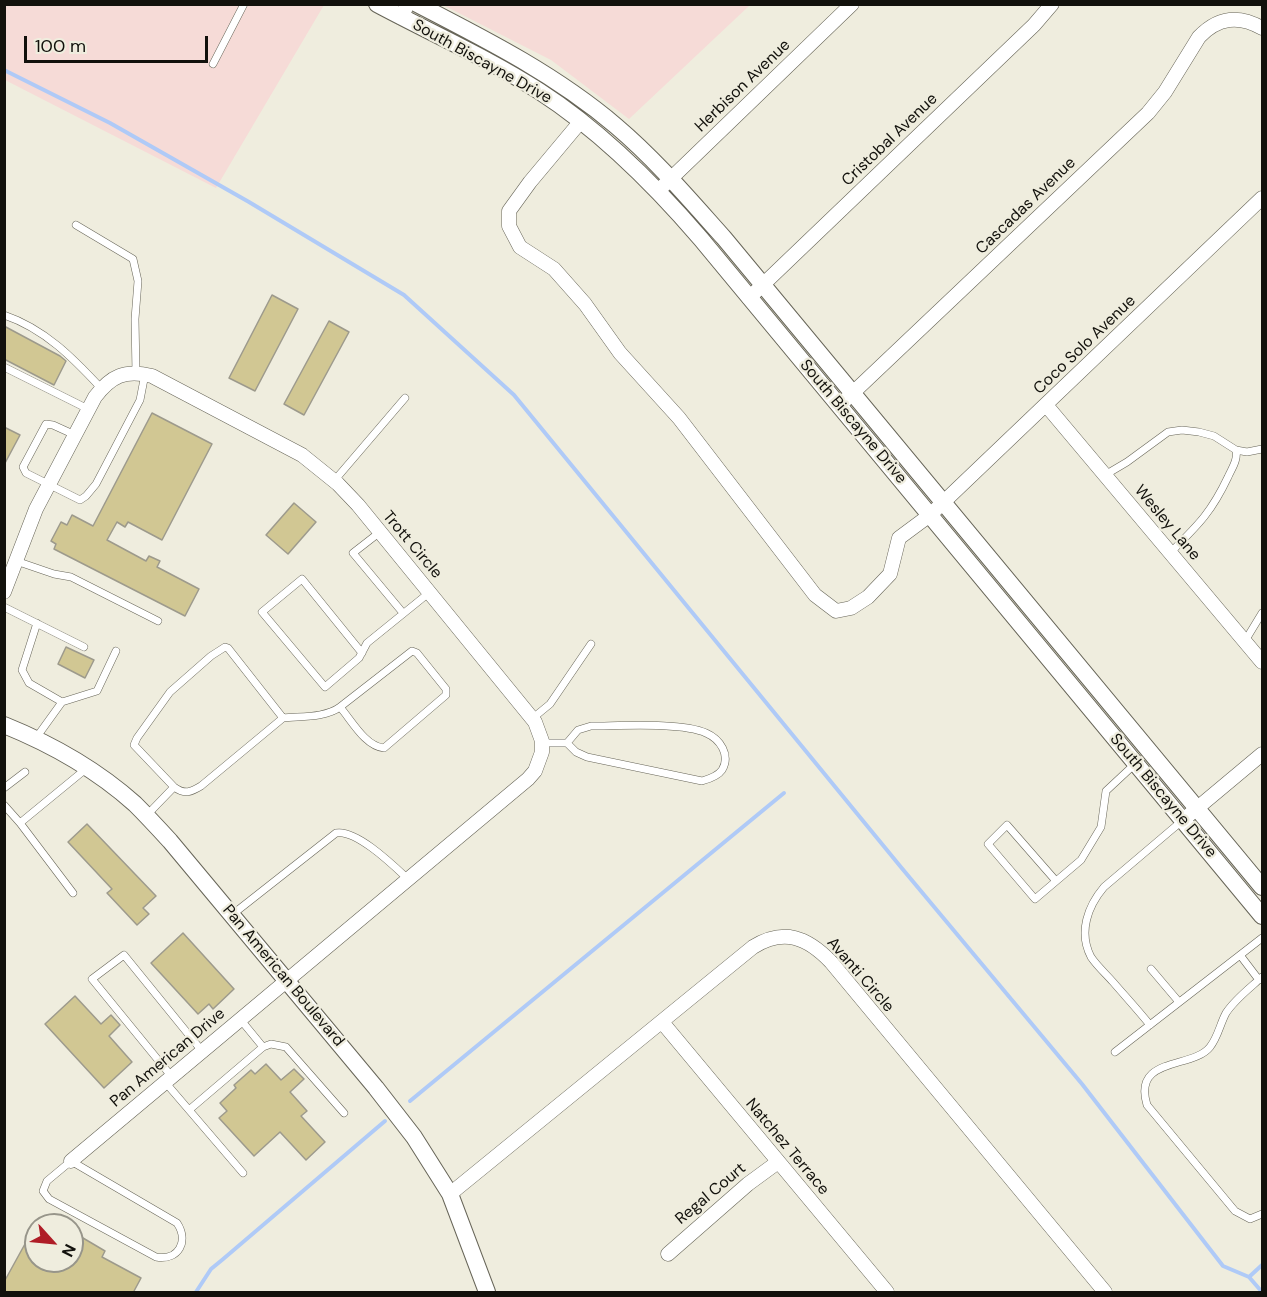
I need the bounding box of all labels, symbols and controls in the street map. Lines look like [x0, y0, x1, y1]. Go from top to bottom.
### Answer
street label: South Biscayne Drive [409, 16, 555, 108]
scale bar [27, 24, 212, 62]
text: 100 m [35, 34, 86, 58]
street label: Herbison Avenue [691, 36, 795, 136]
street label: Cristobal Avenue [838, 90, 942, 190]
street label: Cascadas Avenue [972, 153, 1080, 259]
street label: Coco Solo Avenue [1030, 291, 1140, 399]
street label: South Biscayne Drive [795, 356, 911, 488]
street label: Wesley Lane [1130, 481, 1204, 565]
street label: Trott Circle [378, 507, 446, 583]
street label: South Biscayne Drive [1105, 730, 1221, 862]
street label: Pan American Boulevard [218, 901, 348, 1051]
street label: Avanti Circle [822, 934, 898, 1016]
street label: Pan American Drive [107, 1004, 229, 1112]
street label: Natchez Terrace [741, 1095, 833, 1199]
street label: Regal Court [672, 1159, 750, 1229]
north arrow [24, 1213, 84, 1273]
text: N [57, 1241, 81, 1260]

